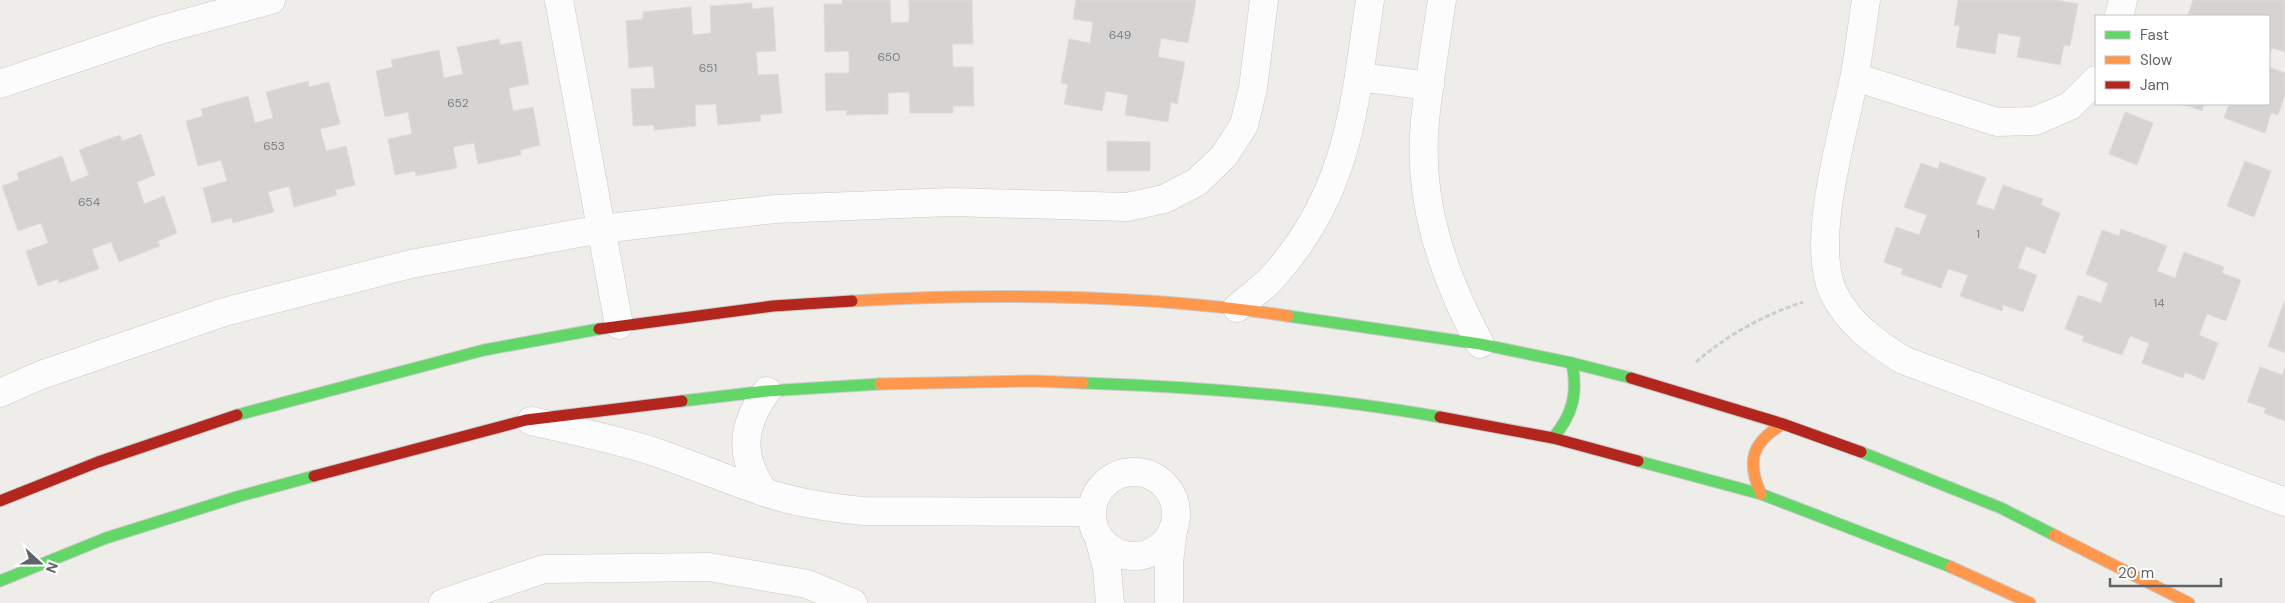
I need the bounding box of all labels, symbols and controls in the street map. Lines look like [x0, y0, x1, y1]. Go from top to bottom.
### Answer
legend [2095, 15, 2270, 105]
text: Fast [2140, 25, 2169, 45]
house number: 649 [1109, 27, 1131, 43]
house number: 650 [878, 49, 900, 65]
text: Slow [2140, 50, 2173, 70]
house number: 651 [699, 60, 717, 76]
text: Jam [2140, 75, 2169, 95]
house number: 652 [447, 95, 469, 111]
house number: 653 [263, 138, 285, 154]
house number: 654 [78, 194, 100, 210]
house number: 1 [1976, 226, 1980, 242]
house number: 14 [2153, 295, 2165, 311]
north arrow [15, 538, 65, 588]
scale bar [2110, 556, 2221, 588]
text: N [42, 560, 62, 576]
text: 20 m [2118, 563, 2154, 583]

